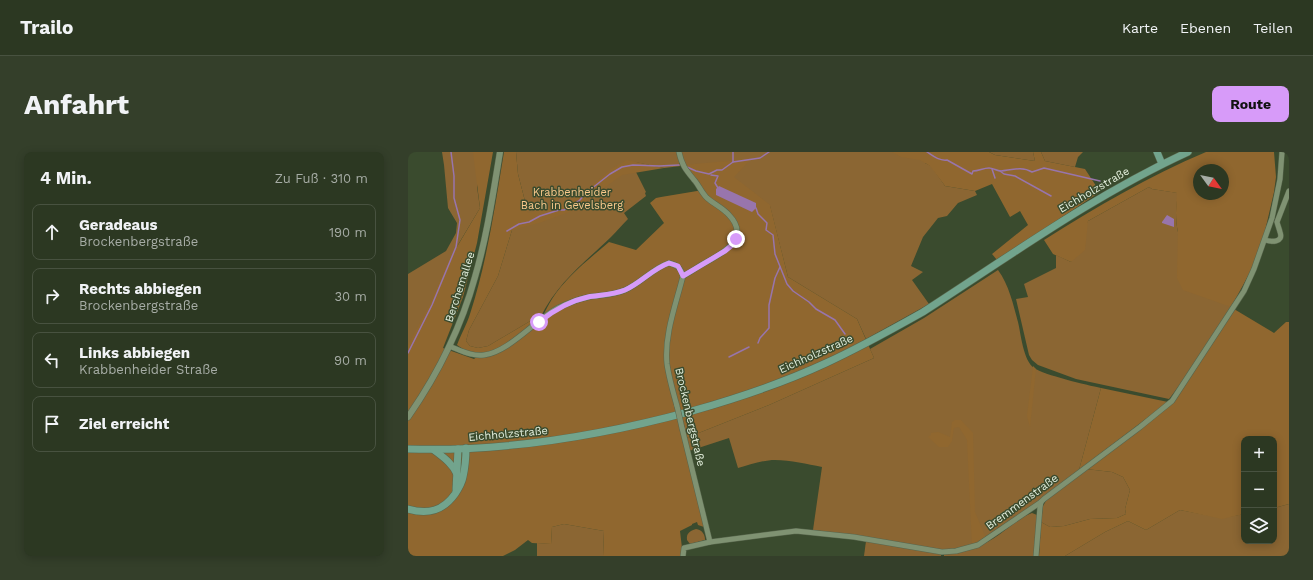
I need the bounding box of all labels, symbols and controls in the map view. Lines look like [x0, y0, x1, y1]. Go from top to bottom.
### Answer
text: Trailo [20, 16, 73, 39]
text: Karte [1122, 20, 1158, 36]
text: Ebenen [1180, 20, 1231, 36]
text: Teilen [1253, 20, 1293, 36]
button: Route [1212, 86, 1289, 122]
text: Anfahrt [24, 88, 129, 121]
street label: Eichholzstraße [1056, 164, 1132, 216]
north arrow [1193, 164, 1229, 200]
text: 4 Min. [40, 168, 92, 188]
text: Zu Fuß · 310 m [275, 171, 368, 186]
park label: Krabbenheider Bach in Gevelsberg [521, 186, 623, 212]
text: Geradeaus [79, 216, 158, 234]
icon: ahead [41, 221, 63, 243]
text: 190 m [329, 225, 367, 240]
route end [727, 230, 745, 248]
text: Brockenbergstraße [79, 234, 198, 249]
street label: Berchemallee [442, 250, 478, 324]
text: Rechts abbiegen [79, 280, 201, 298]
icon: right [41, 285, 63, 307]
text: 30 m [335, 289, 367, 304]
text: Brockenbergstraße [79, 298, 198, 313]
route start [530, 313, 548, 331]
street label: Eichholzstraße [777, 332, 855, 376]
text: Links abbiegen [79, 344, 190, 362]
icon: left [41, 349, 63, 371]
text: 90 m [334, 353, 367, 368]
text: Krabbenheider Straße [79, 362, 218, 377]
street label: Brockenbergstraße [672, 366, 708, 468]
icon: arrive [41, 413, 63, 435]
text: Ziel erreicht [79, 415, 169, 433]
street label: Eichholzstraße [468, 424, 548, 444]
map controls [1241, 436, 1277, 544]
button: + [1241, 436, 1277, 472]
street label: Bremmenstraße [983, 471, 1061, 533]
button: − [1241, 472, 1277, 508]
button: layers [1241, 508, 1277, 544]

